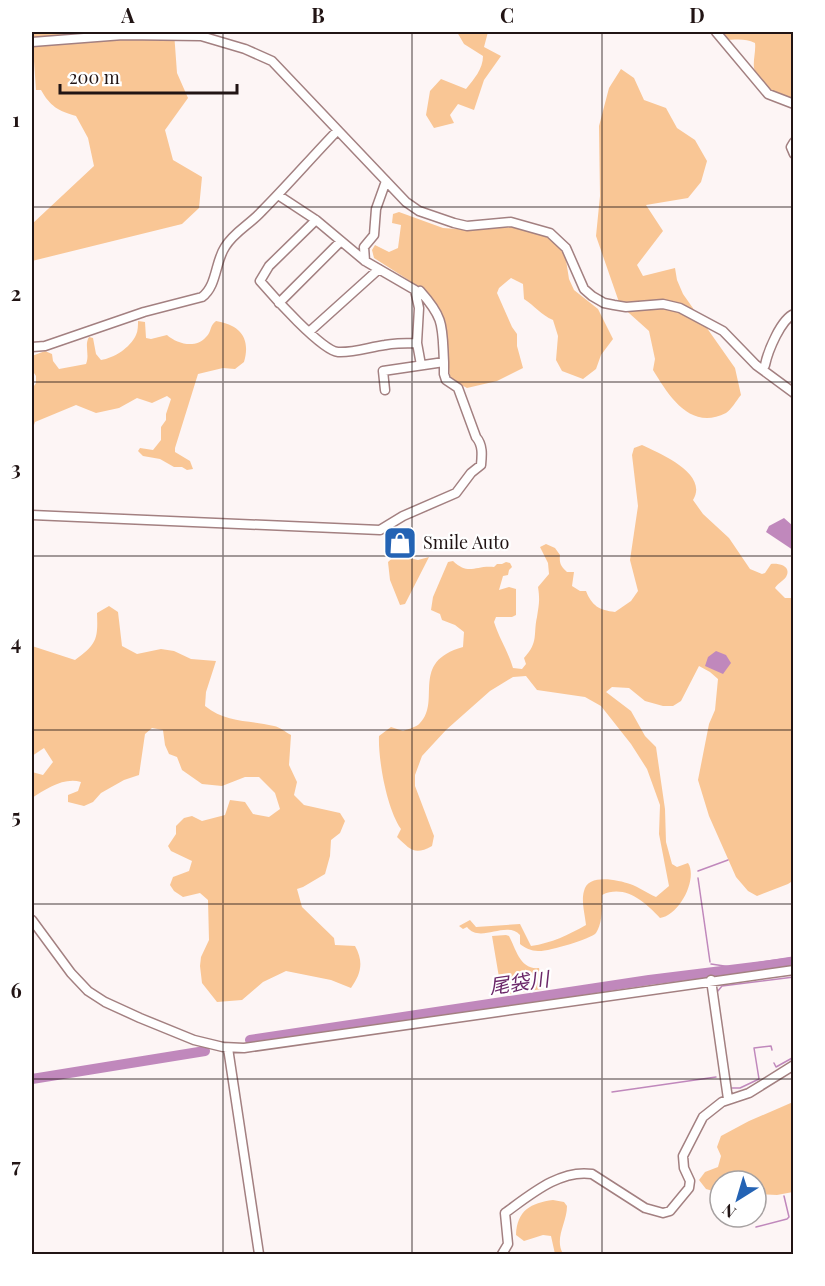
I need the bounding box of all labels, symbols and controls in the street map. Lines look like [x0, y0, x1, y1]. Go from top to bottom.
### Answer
text: A [120, 1, 135, 28]
text: B [311, 1, 325, 28]
text: C [500, 1, 514, 28]
text: D [689, 1, 705, 28]
scale bar [60, 57, 237, 95]
text: 200 m [69, 65, 120, 89]
text: 1 [12, 105, 20, 132]
text: 2 [11, 279, 21, 306]
text: 3 [11, 454, 21, 481]
shop icon: Smile Auto [382, 525, 418, 561]
place label: Smile Auto [423, 530, 510, 554]
text: 4 [11, 628, 21, 655]
text: 5 [11, 802, 21, 829]
water label: 尾袋川 [487, 964, 552, 999]
text: 6 [10, 976, 22, 1003]
text: 7 [11, 1151, 21, 1178]
north arrow [708, 1169, 768, 1229]
text: N [717, 1199, 740, 1223]

